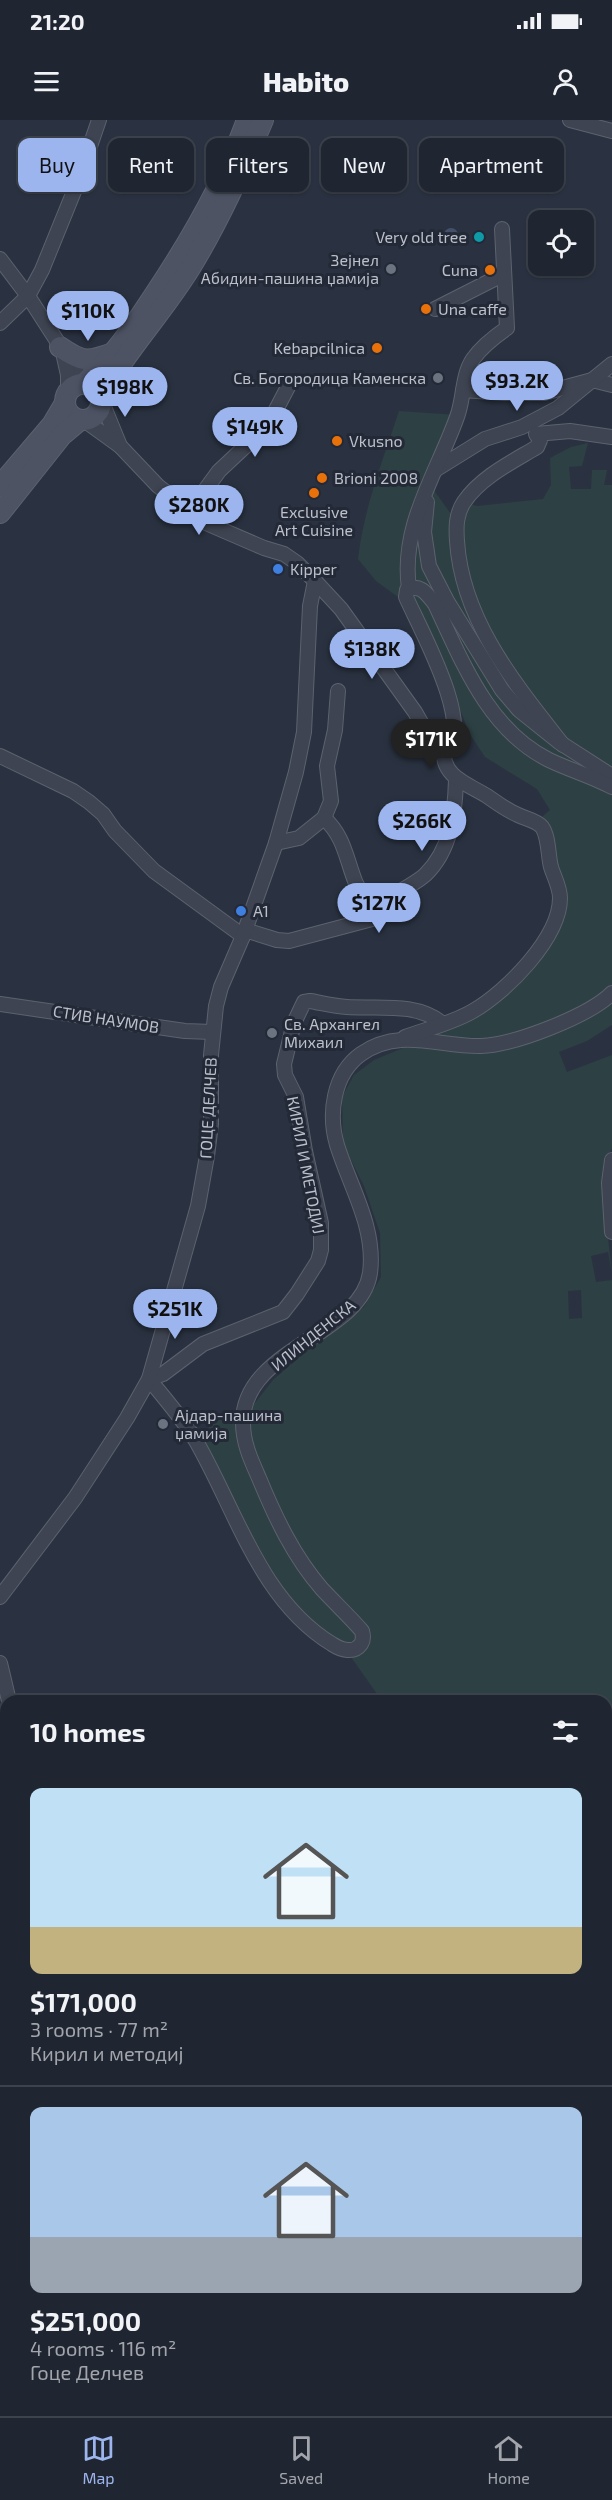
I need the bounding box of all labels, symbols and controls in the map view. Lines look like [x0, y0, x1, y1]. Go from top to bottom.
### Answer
text: 21:20 [30, 8, 85, 34]
icon: menu [30, 65, 63, 98]
text: Habito [263, 65, 349, 97]
icon: person [549, 65, 582, 98]
chip: Buy [18, 138, 96, 192]
chip: Rent [108, 138, 194, 192]
chip: Filters [206, 138, 309, 192]
chip: New [321, 138, 407, 192]
chip: Apartment [419, 138, 564, 192]
map controls [528, 210, 594, 276]
button: locate [528, 210, 594, 276]
place label: Very old tree [375, 227, 467, 246]
marker: Very old tree [472, 230, 486, 244]
place label: Зејнел Абидин-пашина џамија [201, 250, 379, 288]
place label: Cuna [442, 260, 478, 279]
marker: Зејнел Абидин-пашина џамија [384, 262, 398, 276]
marker: Cuna [483, 263, 497, 277]
pin: $110K [46, 291, 130, 342]
text: $110K [61, 298, 115, 322]
place label: Una caffe [438, 299, 507, 318]
marker: Una caffe [419, 302, 433, 316]
place label: Kebapcilnica [274, 338, 365, 357]
marker: Kebapcilnica [370, 341, 384, 355]
pin: $93.2K [468, 361, 566, 412]
pin: $198K [83, 367, 167, 418]
place label: Св. Богородица Каменска [233, 368, 426, 387]
text: $93.2K [485, 368, 549, 392]
marker: Св. Богородица Каменска [431, 371, 445, 385]
text: $198K [96, 374, 154, 398]
pin: $149K [213, 407, 297, 458]
text: $149K [226, 414, 284, 438]
place label: Vkusno [349, 431, 403, 450]
marker: Vkusno [330, 434, 344, 448]
place label: Brioni 2008 [334, 468, 418, 487]
marker: Brioni 2008 [315, 471, 329, 485]
pin: $280K [157, 485, 241, 536]
marker: Exclusive Art Cuisine [307, 486, 321, 500]
text: $280K [169, 492, 229, 516]
place label: Exclusive Art Cuisine [275, 502, 353, 539]
place label: Kipper [290, 559, 338, 578]
marker: Kipper [271, 562, 285, 576]
pin: $138K [330, 629, 414, 680]
text: $138K [344, 636, 400, 660]
pin: $171K [389, 719, 473, 770]
text: $171K [405, 726, 457, 750]
pin: $266K [380, 801, 464, 852]
text: $266K [392, 808, 452, 832]
pin: $127K [337, 883, 421, 934]
text: $127K [351, 890, 407, 914]
place label: A1 [253, 901, 269, 920]
marker: A1 [234, 904, 248, 918]
street label: СТИВ НАУМОВ [52, 1001, 160, 1036]
place label: Св. Архангел Михаил [284, 1014, 380, 1051]
marker: Св. Архангел Михаил [265, 1026, 279, 1040]
street label: ГОЦЕ ДЕЛЧЕВ [195, 1057, 220, 1159]
street label: КИРИЛ И МЕТОДИЈ [284, 1094, 329, 1235]
pin: $251K [133, 1289, 217, 1340]
street label: ИЛИНДЕНСКА [267, 1295, 359, 1374]
text: $251K [147, 1296, 203, 1320]
place label: Ајдар-пашина џамија [175, 1405, 282, 1443]
marker: Ајдар-пашина џамија [156, 1417, 170, 1431]
icon: filters [549, 1715, 582, 1748]
text: 10 homes [30, 1716, 146, 1747]
icon: home [252, 1827, 360, 1935]
text: $171,000 [30, 1986, 137, 2017]
text: 3 rooms · 77 m² [30, 2017, 168, 2041]
text: Кирил и методиј [30, 2041, 184, 2065]
icon: home [252, 2146, 360, 2254]
text: $251,000 [30, 2305, 141, 2336]
text: 4 rooms · 116 m² [30, 2336, 176, 2360]
text: Гоце Делчев [30, 2360, 144, 2384]
tab: Map [82, 2432, 115, 2487]
tab: Saved [279, 2432, 323, 2487]
tab: Home [487, 2432, 530, 2487]

